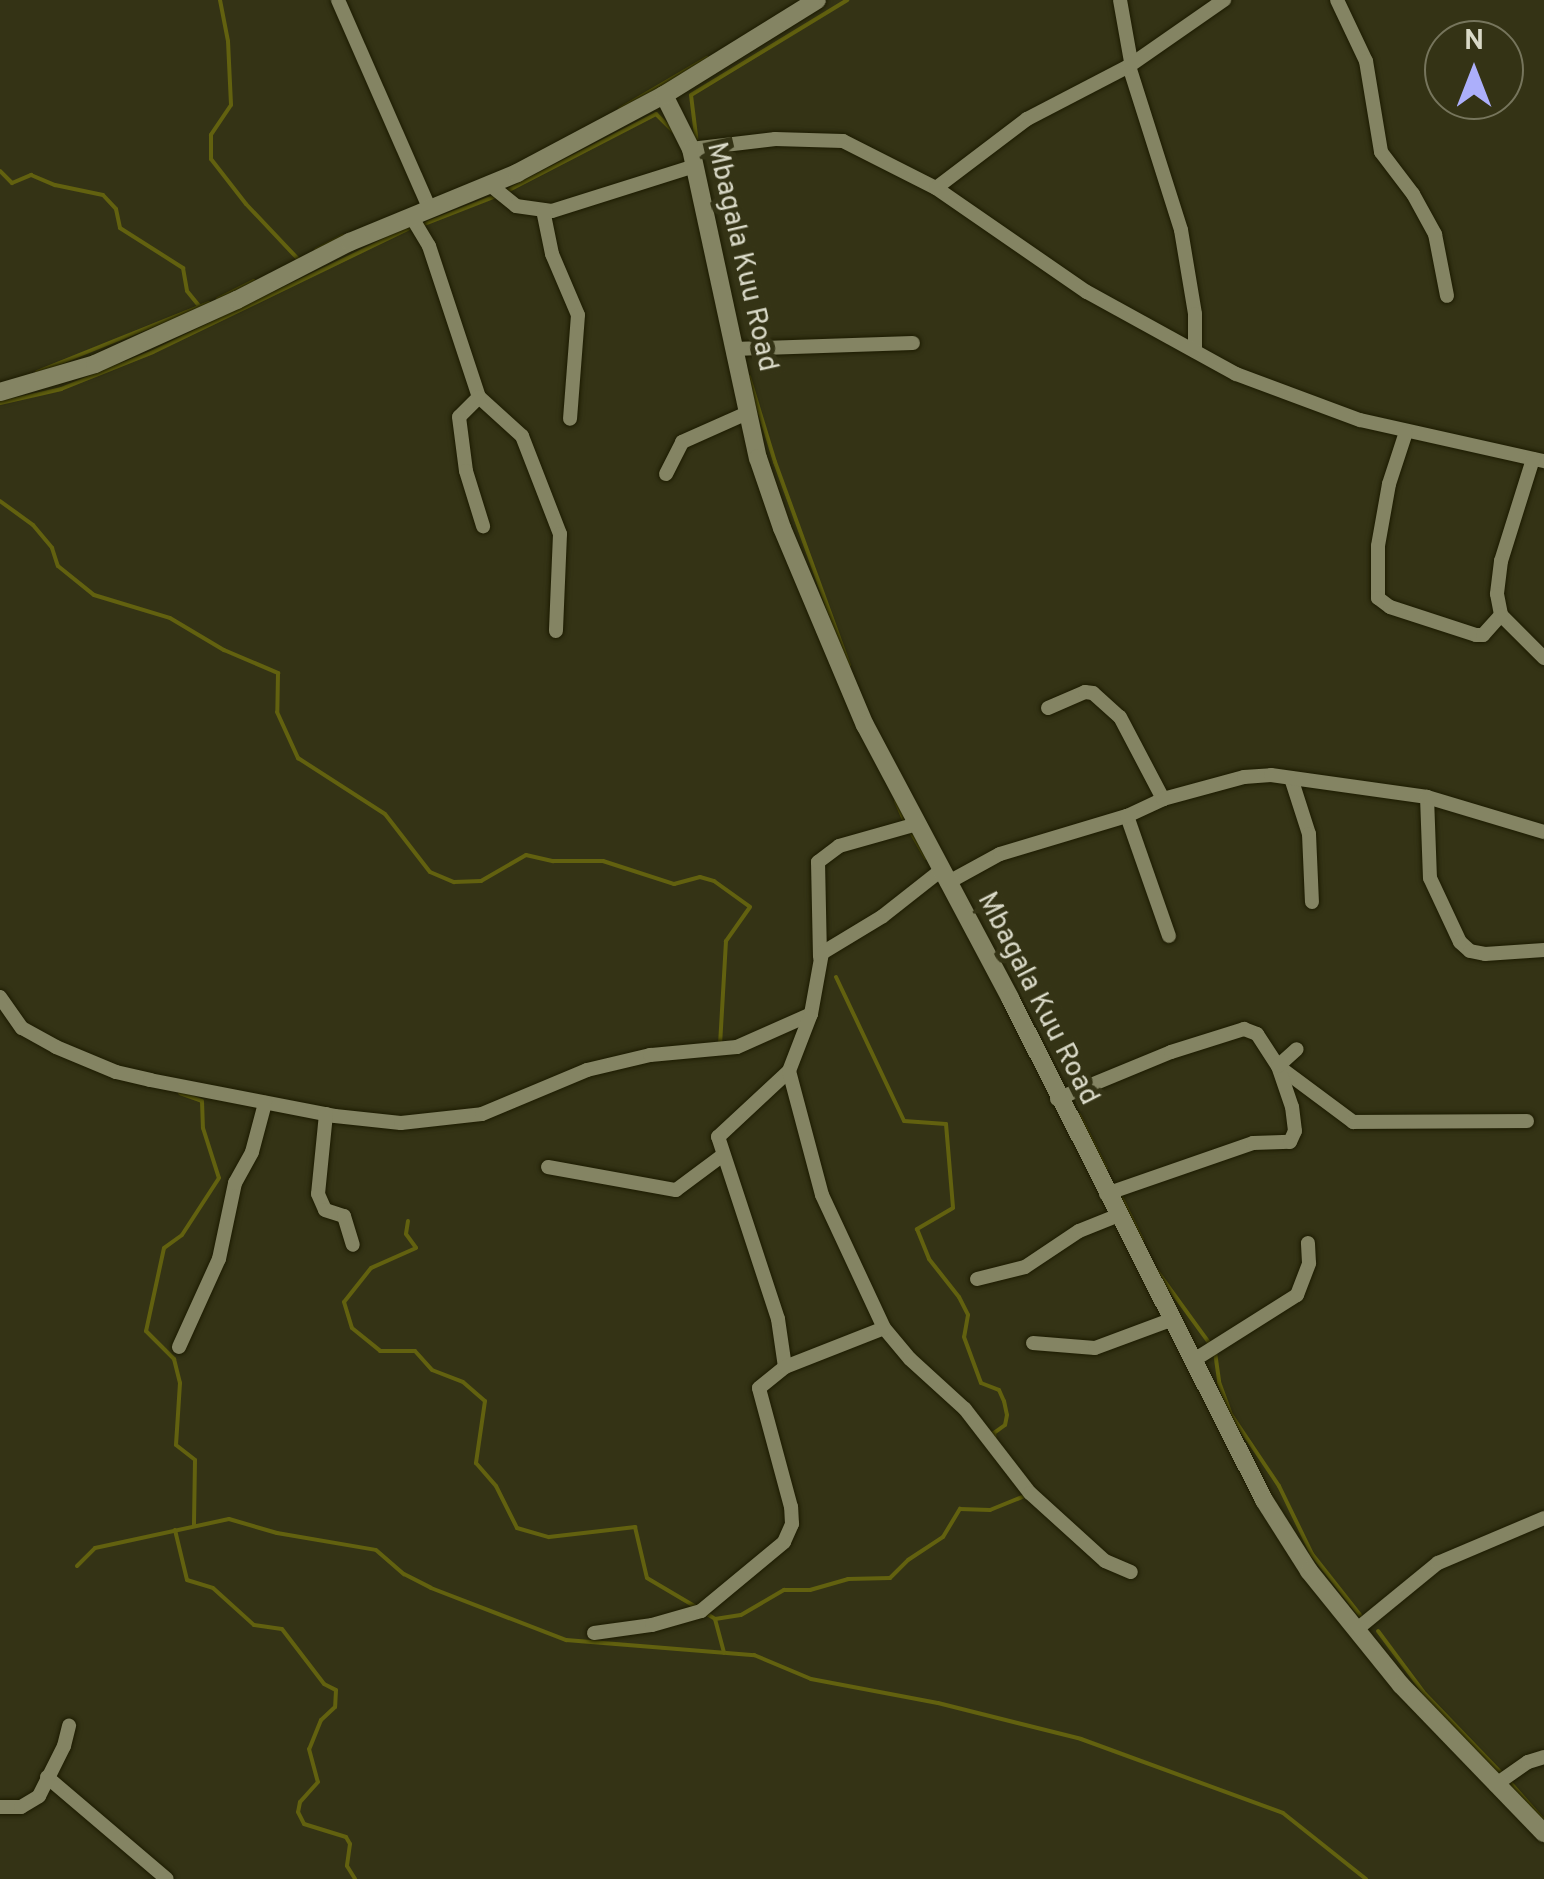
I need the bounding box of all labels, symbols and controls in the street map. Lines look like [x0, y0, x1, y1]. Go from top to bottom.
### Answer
north arrow [1424, 20, 1524, 120]
text: N [1464, 24, 1484, 60]
street label: Mbagala Kuu Road [698, 139, 784, 375]
street label: Mbagala Kuu Road [969, 887, 1105, 1111]

